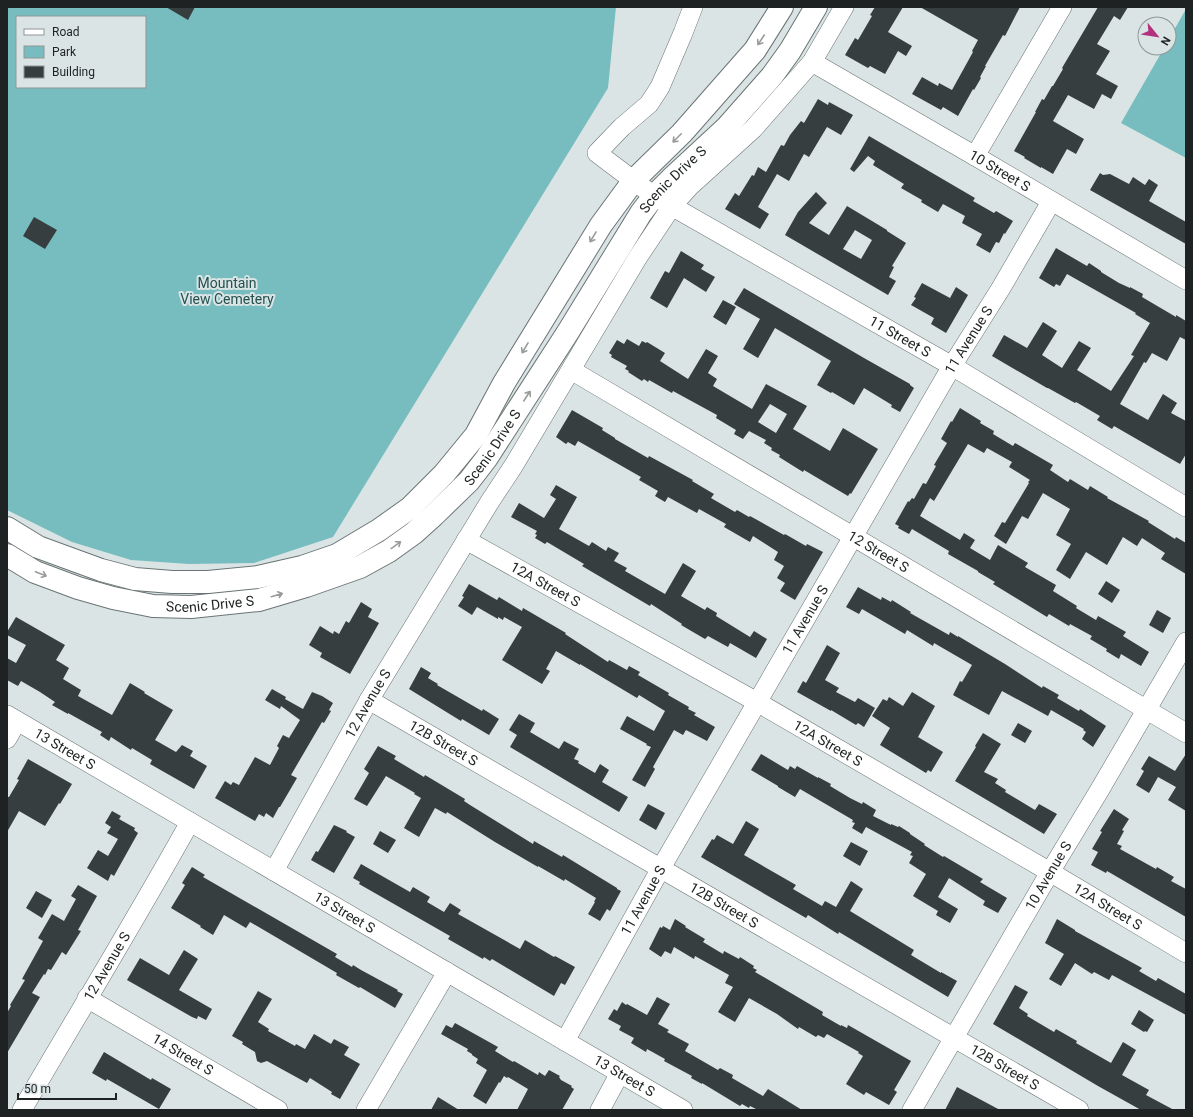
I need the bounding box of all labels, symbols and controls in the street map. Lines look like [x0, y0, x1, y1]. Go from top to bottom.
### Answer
legend [16, 16, 146, 88]
north arrow [1137, 16, 1177, 56]
text: Road [52, 25, 80, 39]
one-way arrow [757, 34, 765, 45]
text: N [1158, 34, 1173, 48]
text: Park [52, 45, 77, 59]
text: Building [52, 65, 95, 79]
one-way arrow [672, 133, 681, 143]
street label: Scenic Drive S [636, 142, 709, 216]
street label: 10 Street S [967, 146, 1033, 195]
one-way arrow [589, 231, 597, 243]
park label: Mountain View Cemetery [180, 275, 274, 307]
street label: 11 Avenue S [941, 303, 996, 377]
street label: 11 Street S [867, 313, 934, 360]
one-way arrow [521, 342, 529, 354]
one-way arrow [523, 390, 531, 402]
street label: Scenic Drive S [461, 407, 524, 488]
street label: 12 Street S [845, 527, 912, 576]
one-way arrow [391, 541, 402, 550]
street label: 12A Street S [508, 559, 583, 610]
one-way arrow [34, 571, 46, 579]
street label: 11 Avenue S [779, 582, 831, 657]
one-way arrow [270, 591, 283, 598]
street label: Scenic Drive S [166, 593, 255, 615]
street label: 12 Avenue S [342, 666, 394, 741]
street label: 12B Street S [406, 717, 481, 769]
street label: 12A Street S [790, 717, 865, 769]
street label: 13 Street S [31, 725, 98, 773]
street label: 10 Avenue S [1022, 838, 1075, 913]
street label: 11 Avenue S [617, 863, 669, 938]
street label: 12B Street S [687, 879, 761, 931]
street label: 12A Street S [1070, 880, 1145, 933]
street label: 13 Street S [311, 888, 378, 936]
street label: 12 Avenue S [80, 929, 133, 1003]
street label: 14 Street S [149, 1030, 216, 1078]
street label: 12B Street S [967, 1041, 1042, 1093]
street label: 13 Street S [591, 1052, 658, 1100]
scale bar [18, 1075, 116, 1101]
text: 50 m [24, 1082, 51, 1096]

